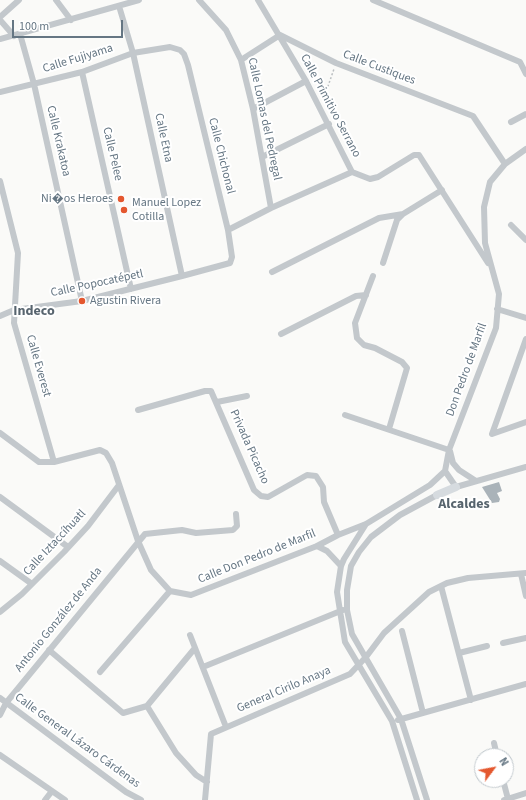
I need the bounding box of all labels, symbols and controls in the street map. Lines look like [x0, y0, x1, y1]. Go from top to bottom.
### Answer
scale bar [14, 12, 125, 38]
text: 100 m [19, 18, 49, 35]
street label: Calle Fujiyama [41, 41, 115, 77]
street label: Calle Custiques [341, 48, 417, 88]
street label: Calle Primitivo Serrano [297, 52, 363, 160]
street label: Calle Lomas del Pedregal [244, 56, 284, 182]
street label: Calle Krakatoa [43, 104, 73, 178]
street label: Calle Etna [151, 112, 175, 164]
street label: Calle Chichonal [205, 116, 237, 196]
street label: Calle Pelee [99, 126, 125, 182]
place label: Ni�os Heroes [41, 192, 113, 206]
marker: Ni�os Heroes [116, 194, 126, 204]
place label: Manuel Lopez Cotilla [132, 196, 201, 224]
marker: Manuel Lopez Cotilla [119, 205, 129, 215]
street label: Calle Popocatépetl [49, 267, 145, 301]
place label: Agustin Rivera [90, 294, 161, 308]
marker: Agustin Rivera [77, 296, 87, 306]
district label: Indeco [13, 304, 55, 320]
street label: Don Pedro de Marfil [443, 321, 491, 419]
street label: Calle Everest [22, 333, 54, 399]
street label: Privada Picacho [226, 407, 272, 487]
district label: Alcaldes [438, 497, 490, 513]
street label: Calle Iztaccíhuatl [21, 507, 89, 579]
street label: Calle Don Pedro de Marfil [196, 527, 318, 587]
street label: Antonio González de Anda [12, 565, 106, 675]
street label: General Cirilo Anaya [235, 664, 333, 716]
street label: Calle General Lázaro Cárdenas [11, 691, 143, 791]
north arrow [474, 748, 514, 788]
text: N [495, 755, 512, 769]

